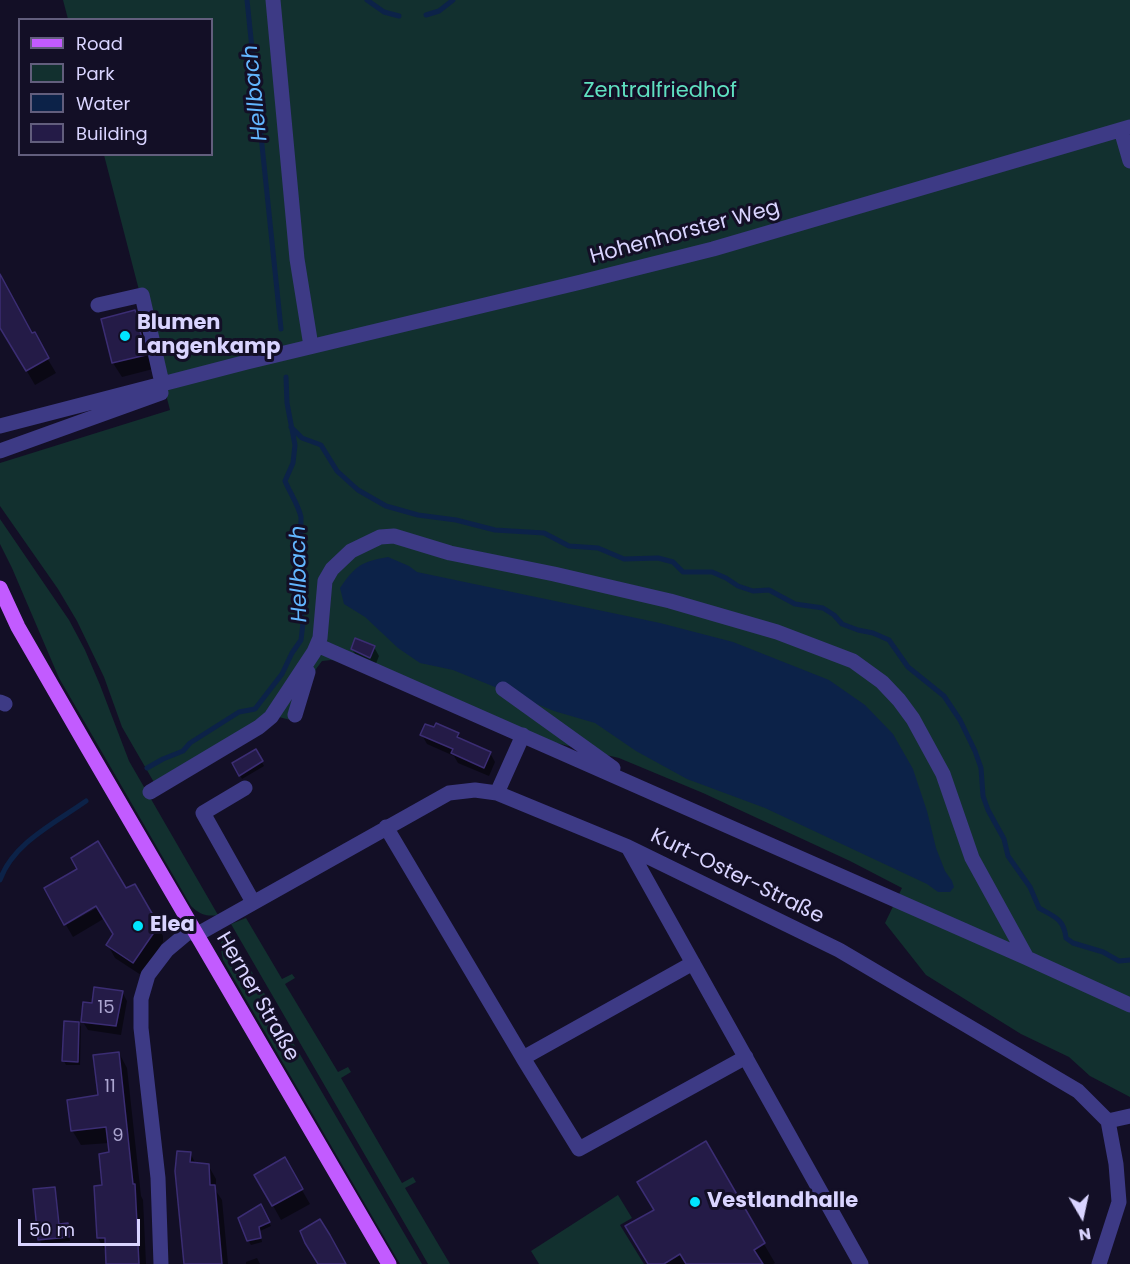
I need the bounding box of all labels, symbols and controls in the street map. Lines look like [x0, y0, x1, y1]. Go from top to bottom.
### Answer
legend [18, 18, 213, 156]
text: Road [76, 31, 123, 56]
water label: Hellbach [238, 43, 274, 143]
text: Park [76, 61, 115, 86]
park label: Zentralfriedhof [583, 79, 737, 105]
text: Water [76, 91, 130, 116]
text: Building [76, 121, 148, 146]
street label: Hohenhorster Weg [587, 196, 783, 270]
place label: Blumen Langenkamp [137, 311, 281, 361]
marker: Blumen Langenkamp [118, 329, 132, 343]
water label: Hellbach [286, 525, 314, 623]
street label: Kurt-Oster-Straße [646, 824, 828, 930]
place label: Elea [150, 913, 195, 939]
marker: Elea [131, 919, 145, 933]
street label: Herner Straße [210, 928, 304, 1066]
house number: 15 [97, 997, 115, 1019]
house number: 11 [104, 1076, 116, 1098]
house number: 9 [112, 1125, 124, 1147]
north arrow [1052, 1186, 1112, 1246]
place label: Vestlandhalle [707, 1189, 858, 1215]
marker: Vestlandhalle [688, 1195, 702, 1209]
scale bar [21, 1207, 142, 1245]
text: 50 m [29, 1217, 75, 1242]
text: N [1077, 1222, 1093, 1247]

